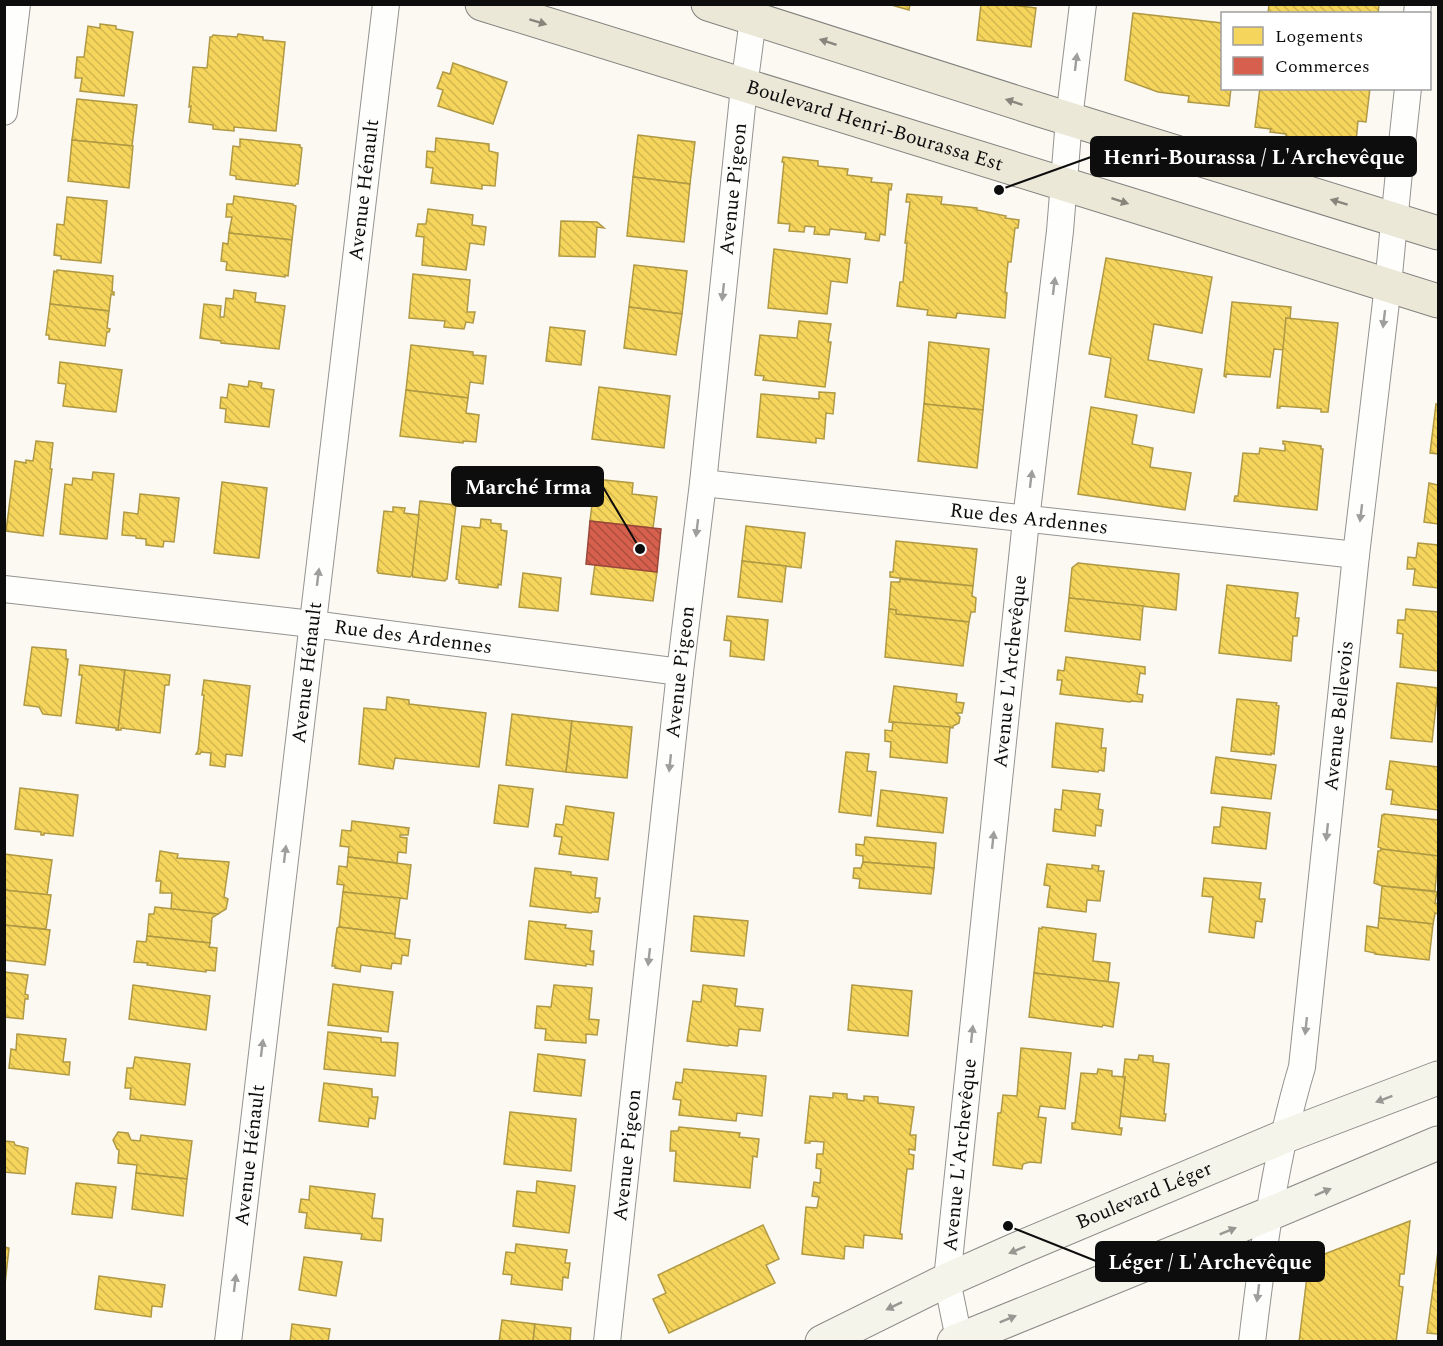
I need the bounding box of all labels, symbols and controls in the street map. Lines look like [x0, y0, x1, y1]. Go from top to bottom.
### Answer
legend [1221, 12, 1431, 90]
one-way arrow [529, 18, 547, 27]
text: Logements [1275, 23, 1363, 50]
one-way arrow [819, 37, 837, 46]
one-way arrow [1071, 52, 1081, 71]
text: Commerces [1275, 53, 1370, 80]
street label: Boulevard Henri-Bourassa Est [742, 72, 1007, 179]
one-way arrow [1005, 97, 1023, 106]
street label: Avenue Hénault [341, 117, 387, 263]
street label: Avenue Pigeon [712, 121, 755, 257]
callout: Henri-Bourassa / L'Archevêque [1091, 137, 1416, 176]
text: Henri-Bourassa / L'Archevêque [1103, 142, 1405, 174]
one-way arrow [1111, 197, 1129, 206]
one-way arrow [1330, 197, 1348, 206]
one-way arrow [1049, 276, 1058, 295]
one-way arrow [718, 283, 728, 302]
one-way arrow [1380, 310, 1389, 329]
callout: Marché Irma [452, 467, 603, 506]
one-way arrow [1026, 470, 1036, 489]
text: Marché Irma [465, 472, 591, 504]
street label: Rue des Ardennes [948, 495, 1110, 543]
one-way arrow [1356, 503, 1366, 522]
one-way arrow [693, 518, 702, 537]
one-way arrow [313, 568, 323, 587]
street label: Avenue L'Archevêque [985, 573, 1035, 770]
street label: Avenue Hénault [284, 600, 330, 745]
street label: Avenue Pigeon [658, 604, 703, 740]
street label: Rue des Ardennes [332, 612, 494, 662]
street label: Avenue Bellevois [1316, 639, 1362, 792]
one-way arrow [665, 754, 675, 773]
one-way arrow [1322, 822, 1332, 841]
one-way arrow [988, 831, 998, 850]
one-way arrow [280, 845, 290, 864]
one-way arrow [644, 948, 654, 967]
one-way arrow [1301, 1016, 1311, 1035]
one-way arrow [967, 1025, 977, 1044]
one-way arrow [258, 1038, 267, 1057]
street label: Avenue L'Archevêque [935, 1057, 985, 1253]
street label: Avenue Hénault [227, 1083, 273, 1228]
street label: Avenue Pigeon [605, 1087, 649, 1223]
one-way arrow [1375, 1095, 1393, 1104]
street label: Boulevard Léger [1071, 1153, 1217, 1237]
one-way arrow [1314, 1187, 1332, 1197]
one-way arrow [1219, 1226, 1237, 1236]
callout: Léger / L'Archevêque [1096, 1242, 1324, 1281]
one-way arrow [1007, 1245, 1025, 1255]
text: Léger / L'Archevêque [1108, 1247, 1312, 1279]
one-way arrow [230, 1274, 240, 1293]
one-way arrow [1253, 1283, 1263, 1302]
one-way arrow [886, 1301, 903, 1311]
one-way arrow [999, 1314, 1017, 1323]

